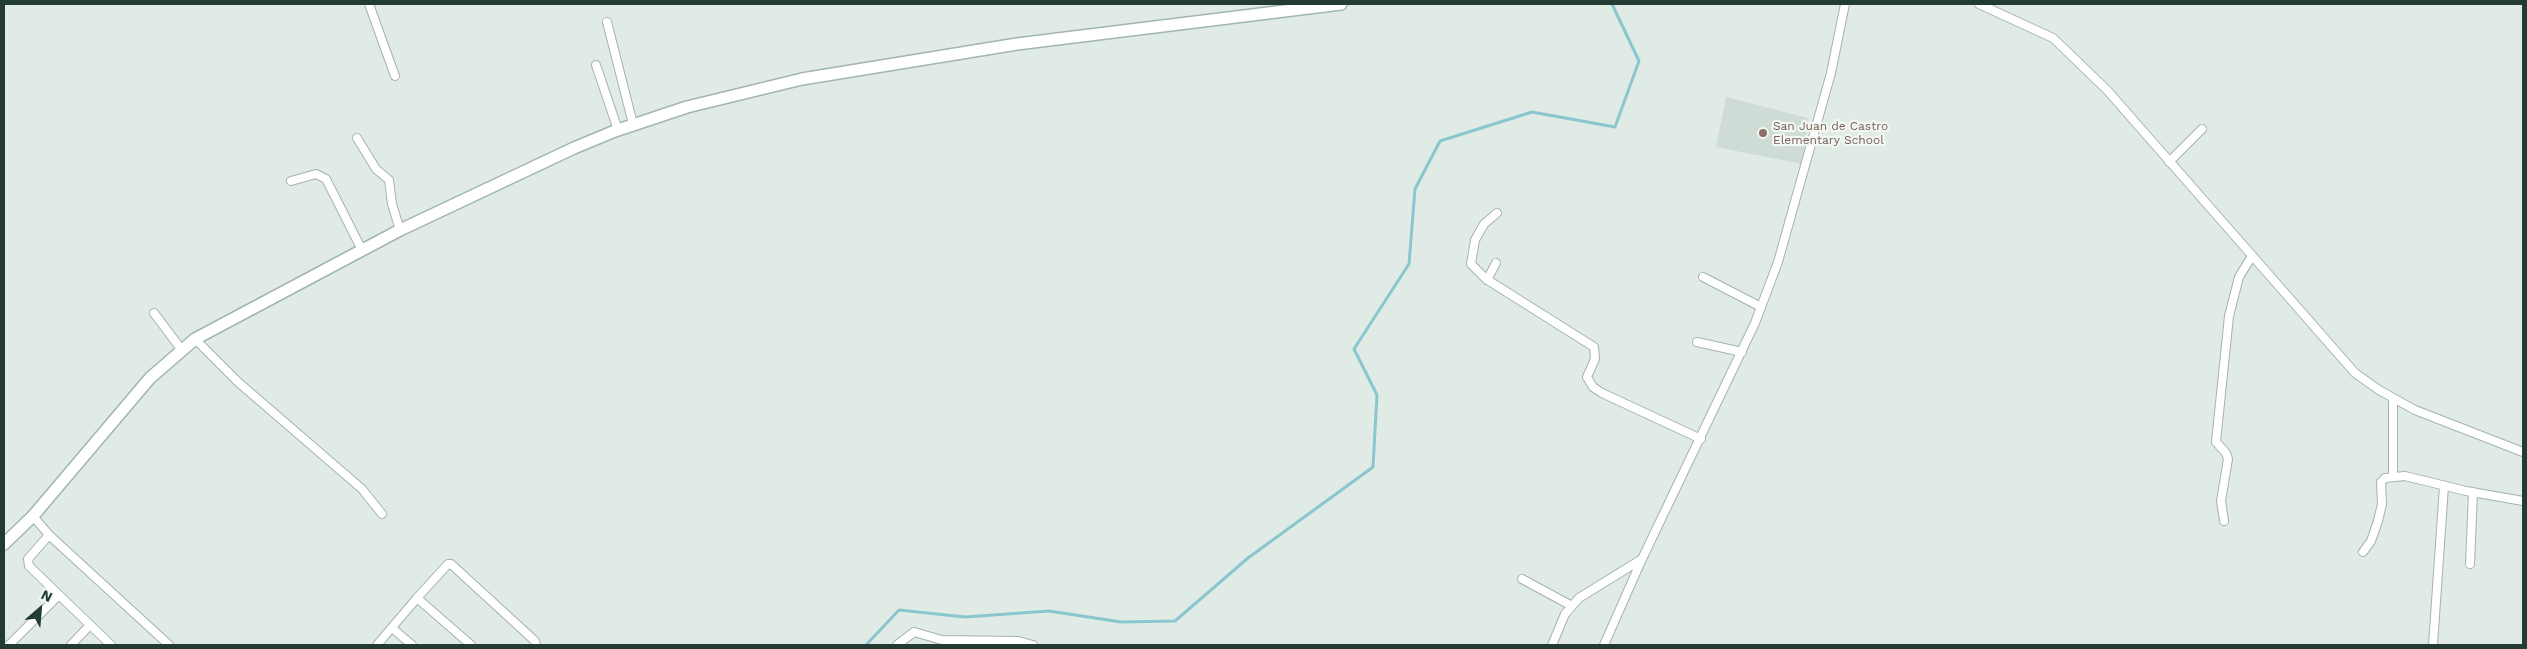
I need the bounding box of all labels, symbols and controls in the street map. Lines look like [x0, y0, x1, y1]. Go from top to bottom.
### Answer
place label: San Juan de Castro Elementary School [1773, 119, 1888, 147]
marker: San Juan de Castro Elementary School [1757, 127, 1769, 139]
north arrow [15, 584, 65, 634]
text: N [39, 586, 55, 605]

